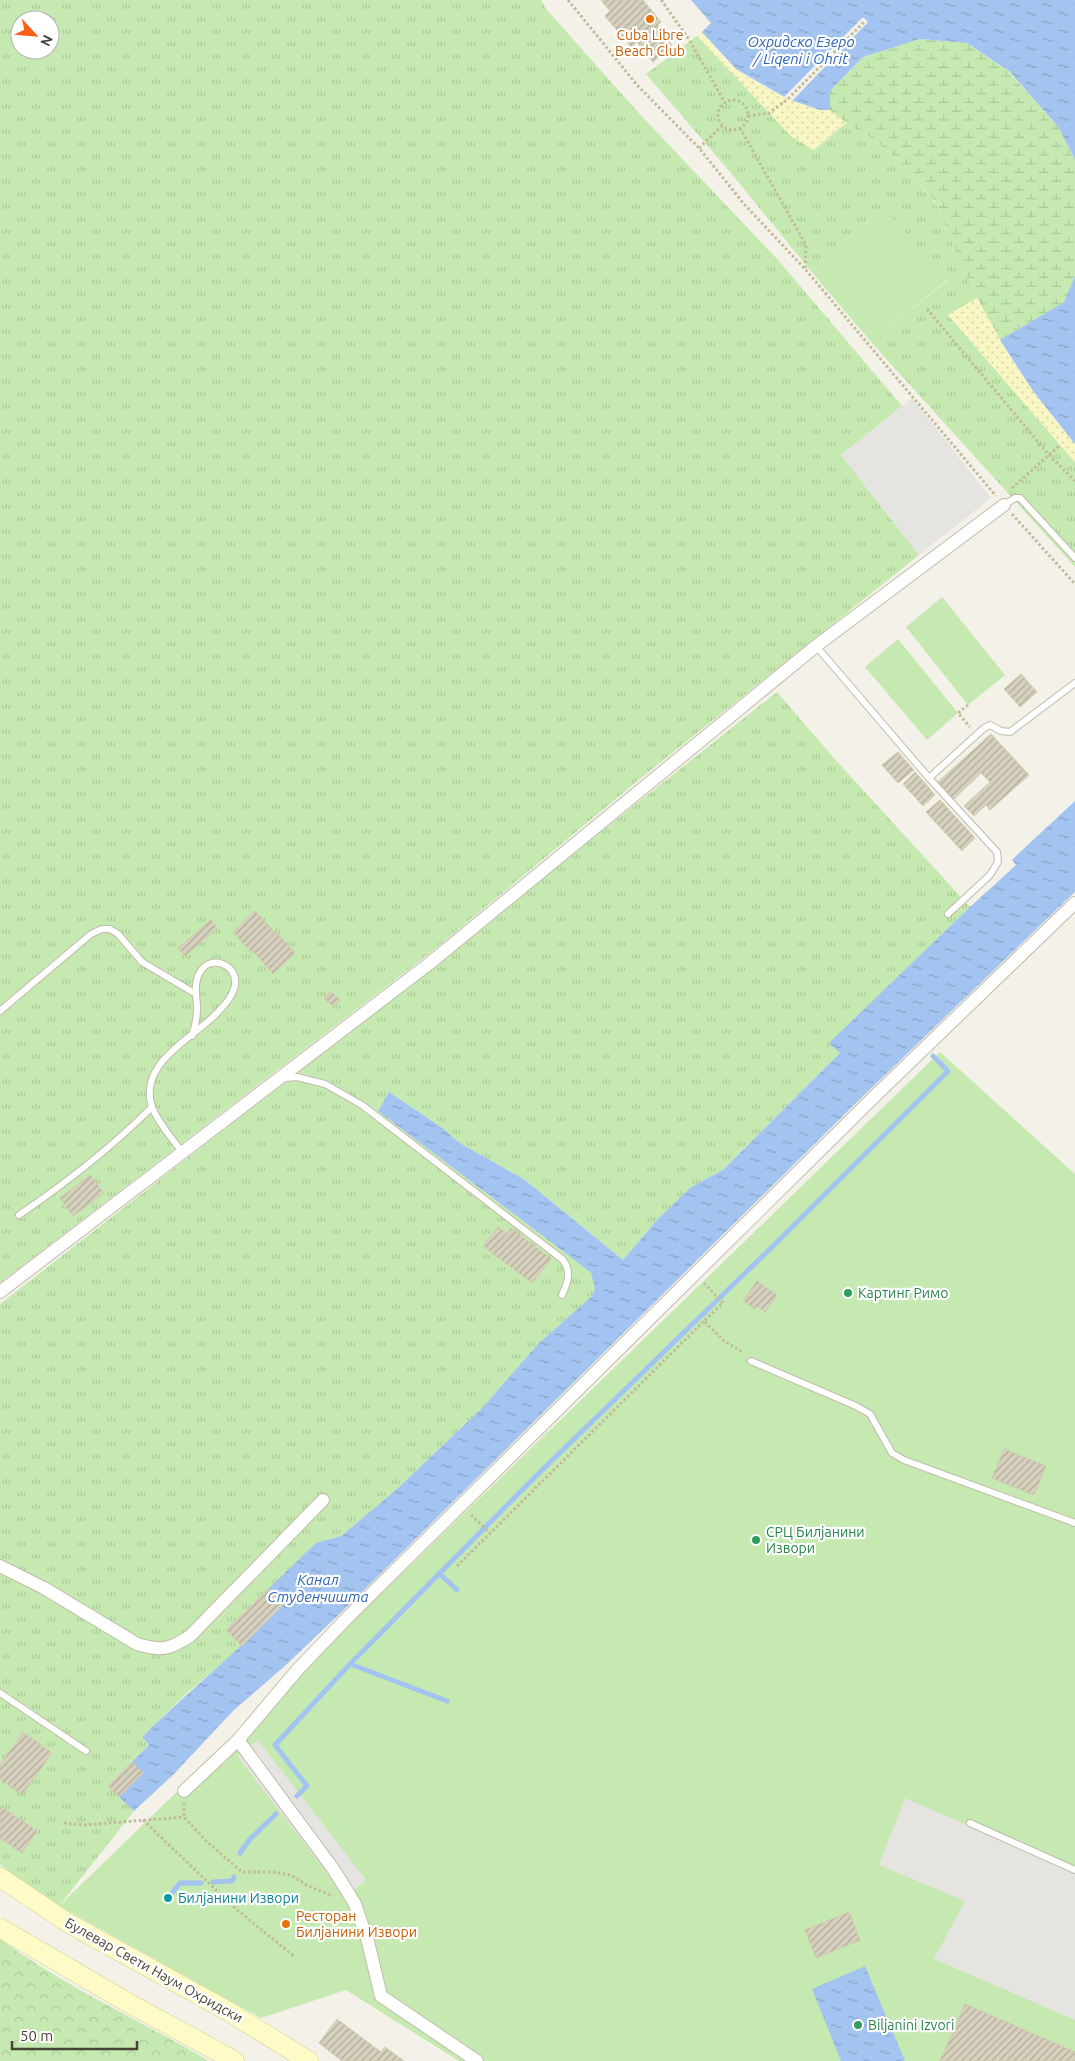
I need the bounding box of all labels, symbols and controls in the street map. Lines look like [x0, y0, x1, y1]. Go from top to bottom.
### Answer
north arrow [10, 10, 60, 60]
marker: Cuba Libre Beach Club [644, 13, 656, 25]
place label: Cuba Libre Beach Club [615, 27, 685, 59]
text: N [37, 32, 56, 49]
water label: Охридско Езеро / Liqeni i Ohrit [748, 33, 855, 67]
place label: Картинг Римо [858, 1285, 948, 1301]
marker: Картинг Римо [842, 1287, 854, 1299]
place label: СРЦ Билјанини Извори [766, 1524, 865, 1556]
marker: СРЦ Билјанини Извори [750, 1534, 762, 1546]
water label: Канал Студенчишта [267, 1571, 369, 1605]
place label: Билјанини Извори [178, 1890, 299, 1906]
marker: Билјанини Извори [162, 1892, 174, 1904]
place label: Ресторан Билјанини Извори [296, 1908, 417, 1940]
street label: Булевар Свети Наум Охридски [62, 1914, 246, 2026]
marker: Ресторан Билјанини Извори [280, 1918, 292, 1930]
place label: Biljanini Izvori [868, 2017, 954, 2033]
scale bar [12, 2018, 138, 2050]
marker: Biljanini Izvori [852, 2019, 864, 2031]
text: 50 m [20, 2027, 53, 2044]

